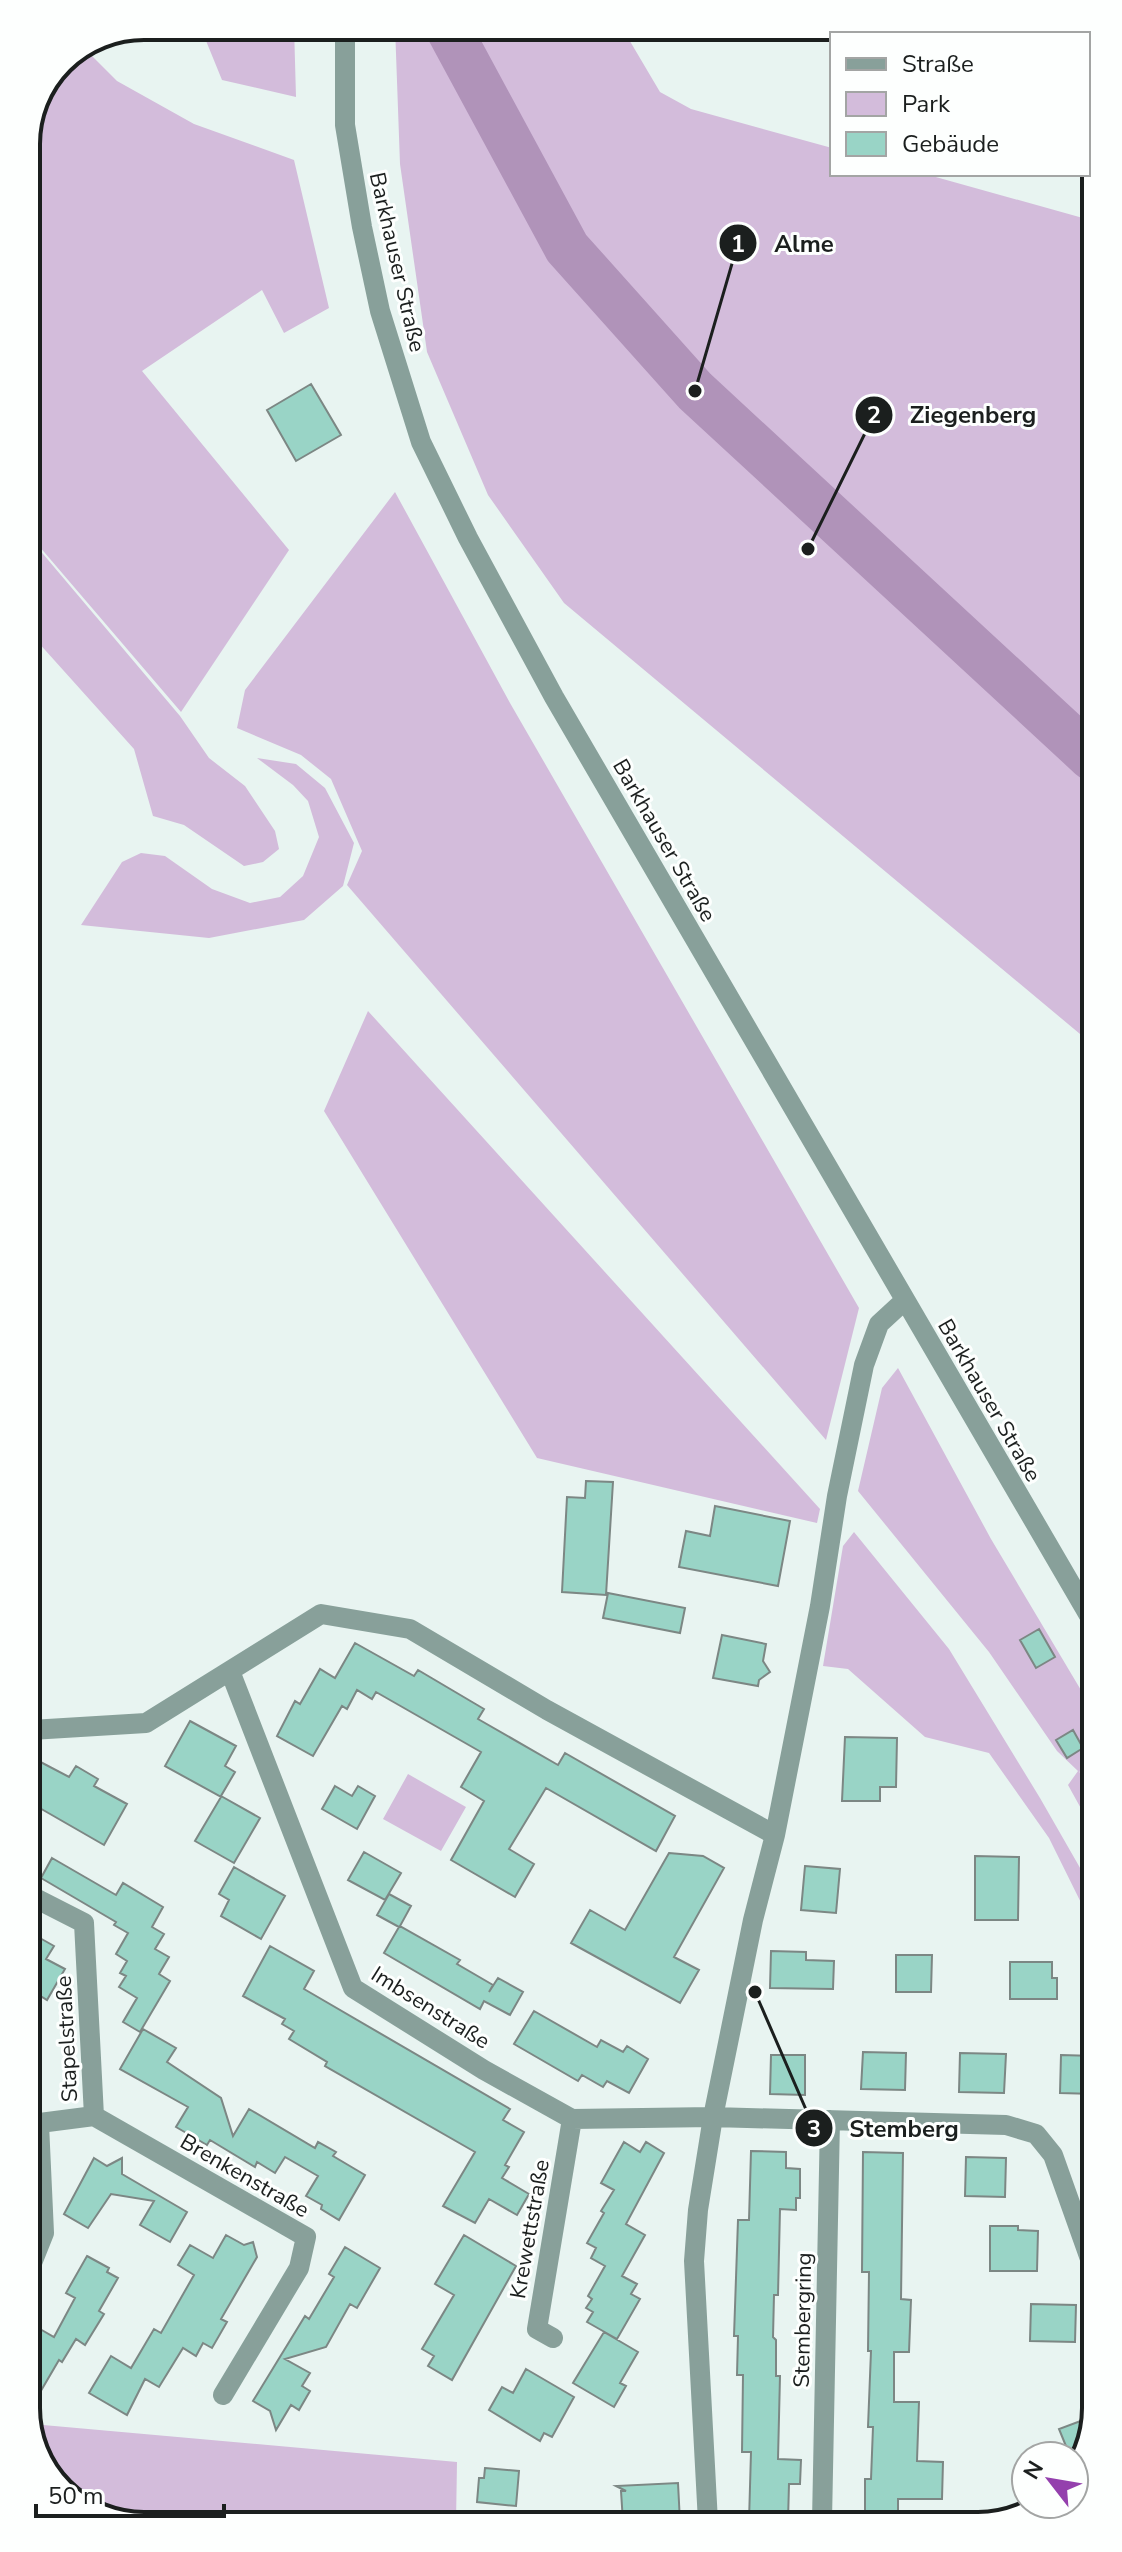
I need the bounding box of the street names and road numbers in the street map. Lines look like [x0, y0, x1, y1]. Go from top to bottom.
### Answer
street label: Barkhauser Straße [362, 169, 432, 355]
street label: Barkhauser Straße [605, 754, 723, 927]
street label: Barkhauser Straße [930, 1314, 1048, 1487]
street label: Imbsenstraße [365, 1959, 496, 2056]
street label: Stapelstraße [49, 1975, 85, 2103]
street label: Brenkenstraße [174, 2127, 315, 2225]
street label: Krewettstraße [503, 2157, 557, 2301]
street label: Stembergring [787, 2252, 819, 2388]

